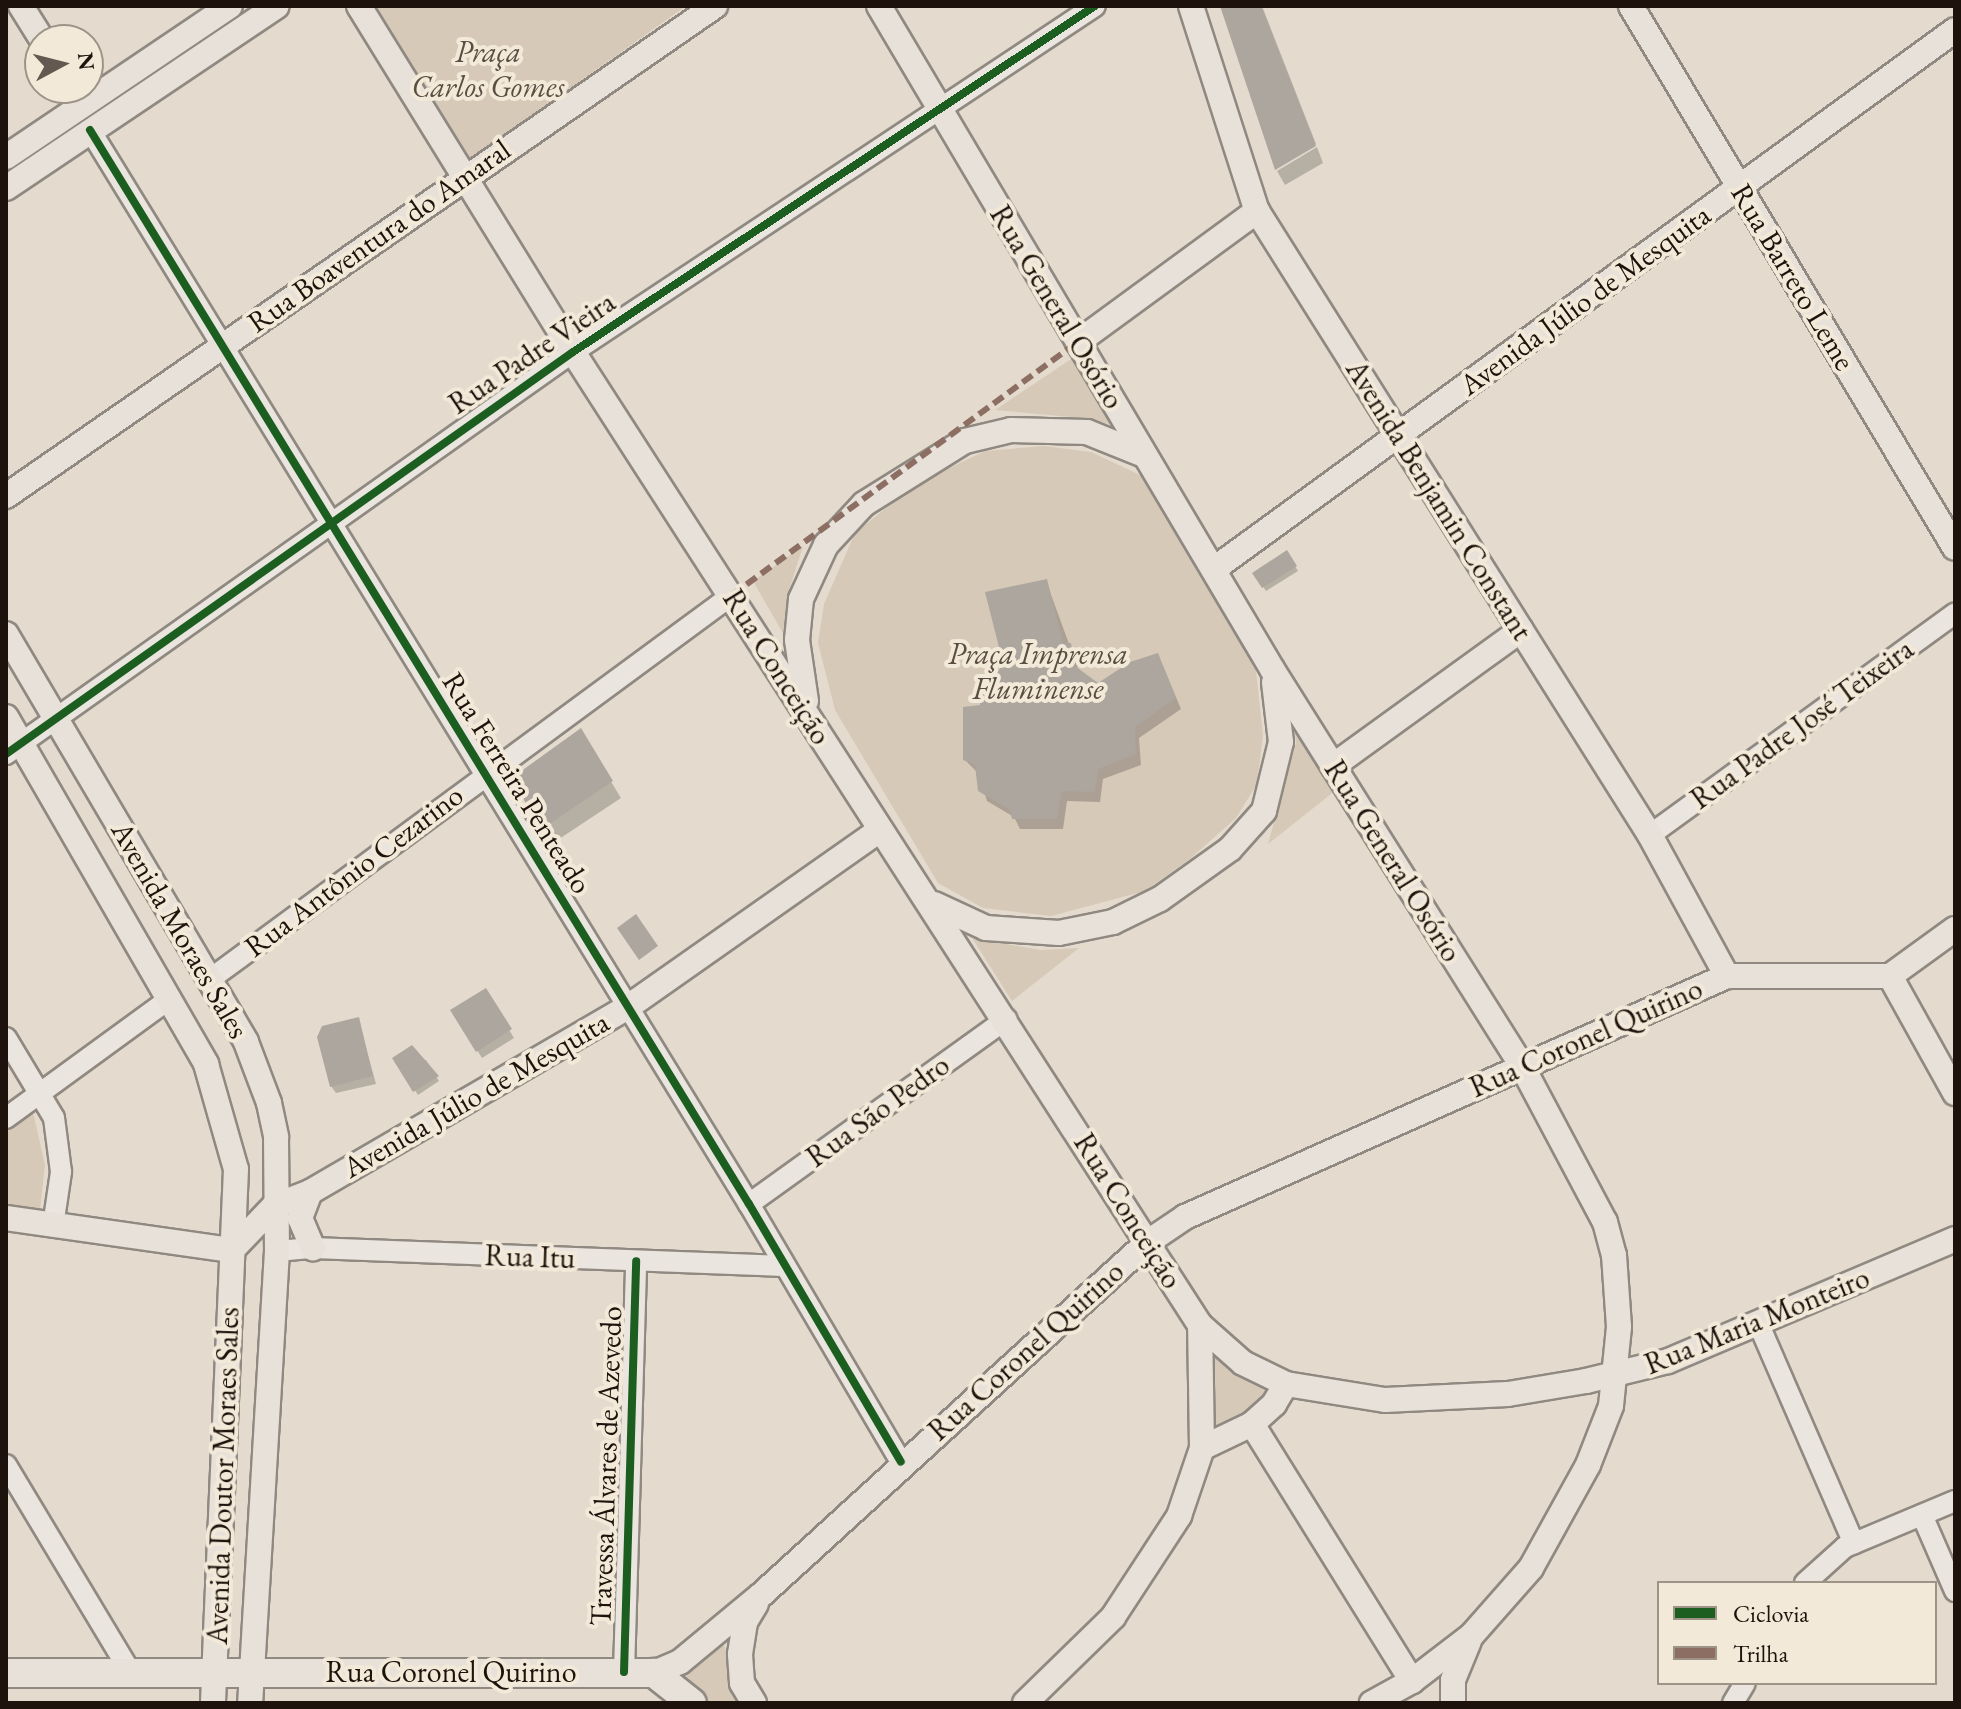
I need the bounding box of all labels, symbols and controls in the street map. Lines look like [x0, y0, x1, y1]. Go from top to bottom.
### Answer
north arrow [24, 24, 104, 104]
park label: Praça Carlos Gomes [412, 34, 564, 104]
text: N [71, 51, 102, 72]
street label: Rua Boaventura do Amaral [241, 132, 517, 340]
street label: Rua Barreto Leme [1723, 177, 1863, 377]
street label: Avenida Júlio de Mesquita [1452, 197, 1718, 403]
street label: Rua General Osório [982, 199, 1132, 415]
street label: Rua Padre Vieira [442, 284, 622, 422]
street label: Avenida Benjamin Constant [1338, 353, 1540, 647]
street label: Rua Conceição [715, 583, 839, 751]
street label: Rua Padre José Teixeira [1684, 631, 1920, 817]
park label: Praça Imprensa Fluminense [948, 636, 1128, 706]
street label: Rua Ferreira Penteado [434, 666, 600, 900]
street label: Rua General Osório [1316, 753, 1470, 969]
street label: Rua Antônio Cezarino [238, 777, 470, 965]
street label: Avenida Moraes Sales [103, 815, 257, 1045]
street label: Rua Coronel Quirino [1464, 971, 1708, 1105]
street label: Avenida Júlio de Mesquita [336, 1004, 616, 1186]
street label: Rua São Pedro [799, 1047, 957, 1175]
street label: Rua Conceição [1066, 1127, 1190, 1295]
street label: Rua Itu [484, 1237, 576, 1277]
street label: Rua Coronel Quirino [921, 1254, 1131, 1448]
street label: Rua Maria Monteiro [1639, 1259, 1875, 1383]
street label: Travessa Álvares de Azevedo [582, 1306, 630, 1626]
street label: Avenida Doutor Moraes Sales [199, 1307, 247, 1645]
legend [1657, 1581, 1937, 1685]
text: Ciclovia [1733, 1598, 1809, 1629]
text: Trilha [1733, 1638, 1788, 1669]
street label: Rua Coronel Quirino [325, 1654, 577, 1690]

